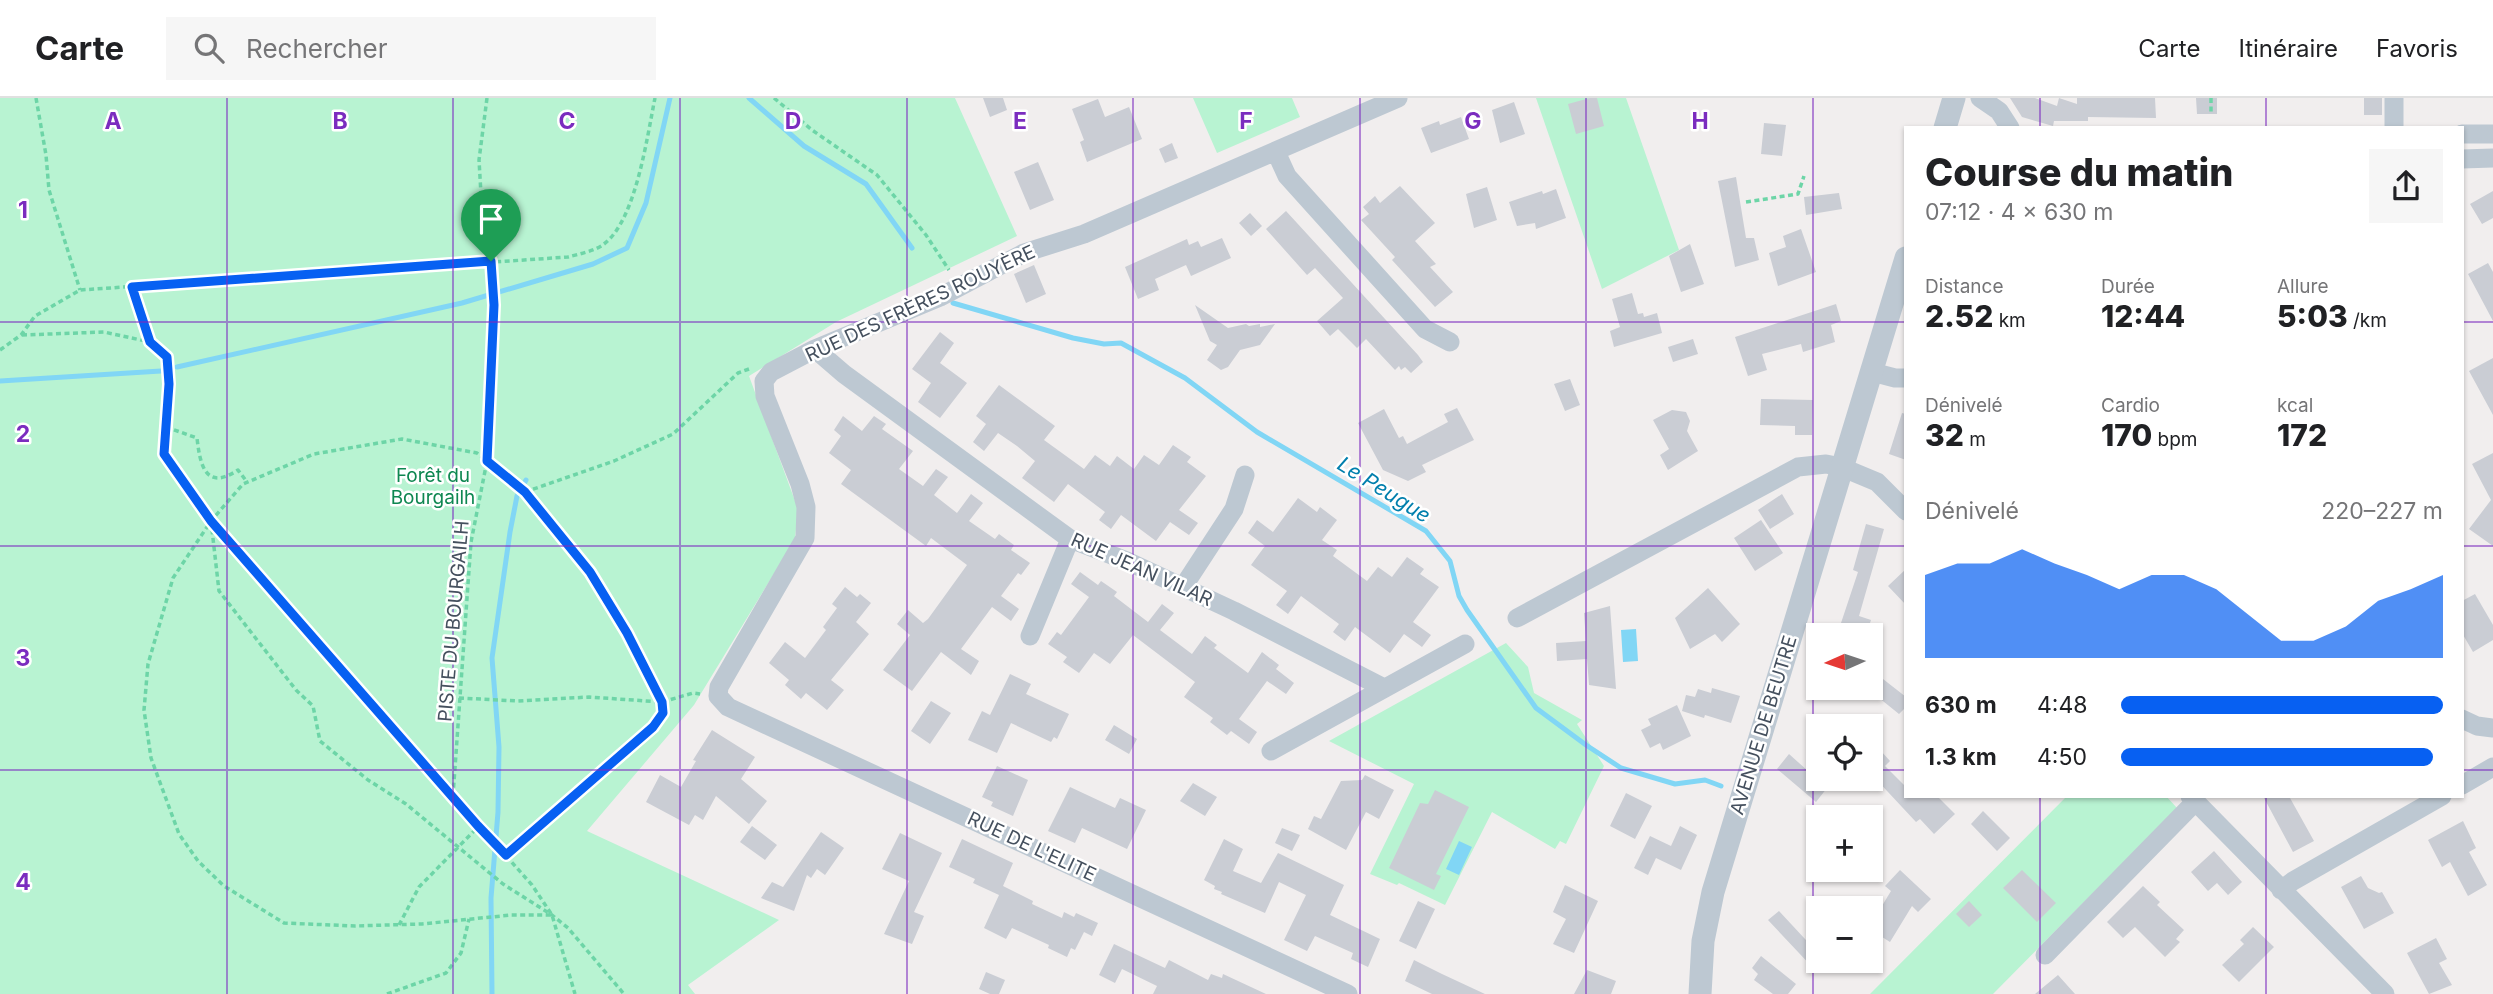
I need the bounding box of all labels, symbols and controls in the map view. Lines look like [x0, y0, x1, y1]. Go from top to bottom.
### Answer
search box [166, 17, 656, 80]
text: Carte [35, 28, 124, 68]
icon: search [190, 29, 228, 67]
text: Rechercher [246, 33, 388, 64]
text: Carte [2138, 34, 2200, 63]
text: Itinéraire [2238, 34, 2338, 63]
text: Favoris [2376, 34, 2458, 63]
text: A [104, 107, 122, 135]
text: B [332, 107, 348, 135]
text: C [558, 107, 576, 135]
text: D [785, 107, 801, 135]
text: E [1013, 107, 1027, 135]
text: F [1239, 107, 1253, 135]
text: G [1464, 107, 1482, 135]
text: H [1691, 107, 1709, 135]
text: Course du matin [1925, 149, 2234, 195]
button: share [2369, 149, 2443, 223]
pin [461, 189, 521, 261]
text: 1 [18, 196, 28, 224]
text: 07:12 · 4 × 630 m [1925, 198, 2113, 226]
icon: arrive [472, 200, 510, 238]
street label: RUE DES FRÈRES ROUYÈRE [801, 239, 1039, 367]
text: Distance [1925, 275, 2003, 298]
text: Durée [2101, 275, 2155, 298]
text: Allure [2277, 275, 2328, 298]
text: 2.52 [1925, 298, 1993, 334]
text: 12:44 [2101, 298, 2185, 334]
text: 5:03 [2277, 298, 2348, 334]
text: km [1993, 309, 2026, 332]
text: /km [2348, 309, 2387, 332]
text: Dénivelé [1925, 394, 2003, 417]
text: Cardio [2101, 394, 2160, 417]
text: kcal [2277, 394, 2313, 417]
text: 32 [1925, 417, 1964, 453]
text: 170 [2101, 417, 2152, 453]
text: 172 [2277, 417, 2327, 453]
text: 2 [16, 420, 30, 448]
text: m [1964, 428, 1986, 451]
text: bpm [2152, 428, 2197, 451]
water label: Le Peugue [1333, 451, 1435, 528]
park label: Forêt du Bourgailh [391, 464, 475, 509]
text: Dénivelé [1925, 497, 2019, 525]
text: 220–227 m [2321, 497, 2443, 525]
street label: PISTE DU BOURGAILH [433, 520, 474, 723]
street label: RUE JEAN VILAR [1067, 528, 1216, 611]
north arrow [1806, 623, 1883, 700]
map controls [1806, 623, 1883, 973]
street label: AVENUE DE BEUTRE [1725, 633, 1802, 817]
text: 3 [16, 644, 30, 672]
text: 630 m [1925, 691, 1997, 719]
text: 4:48 [2037, 691, 2088, 719]
button: locate [1806, 714, 1883, 791]
text: 1.3 km [1925, 743, 1997, 771]
text: 4:50 [2037, 743, 2087, 771]
button: + [1806, 805, 1883, 882]
street label: RUE DE L'ELITE [964, 807, 1100, 886]
text: 4 [15, 868, 31, 896]
button: − [1806, 896, 1883, 973]

